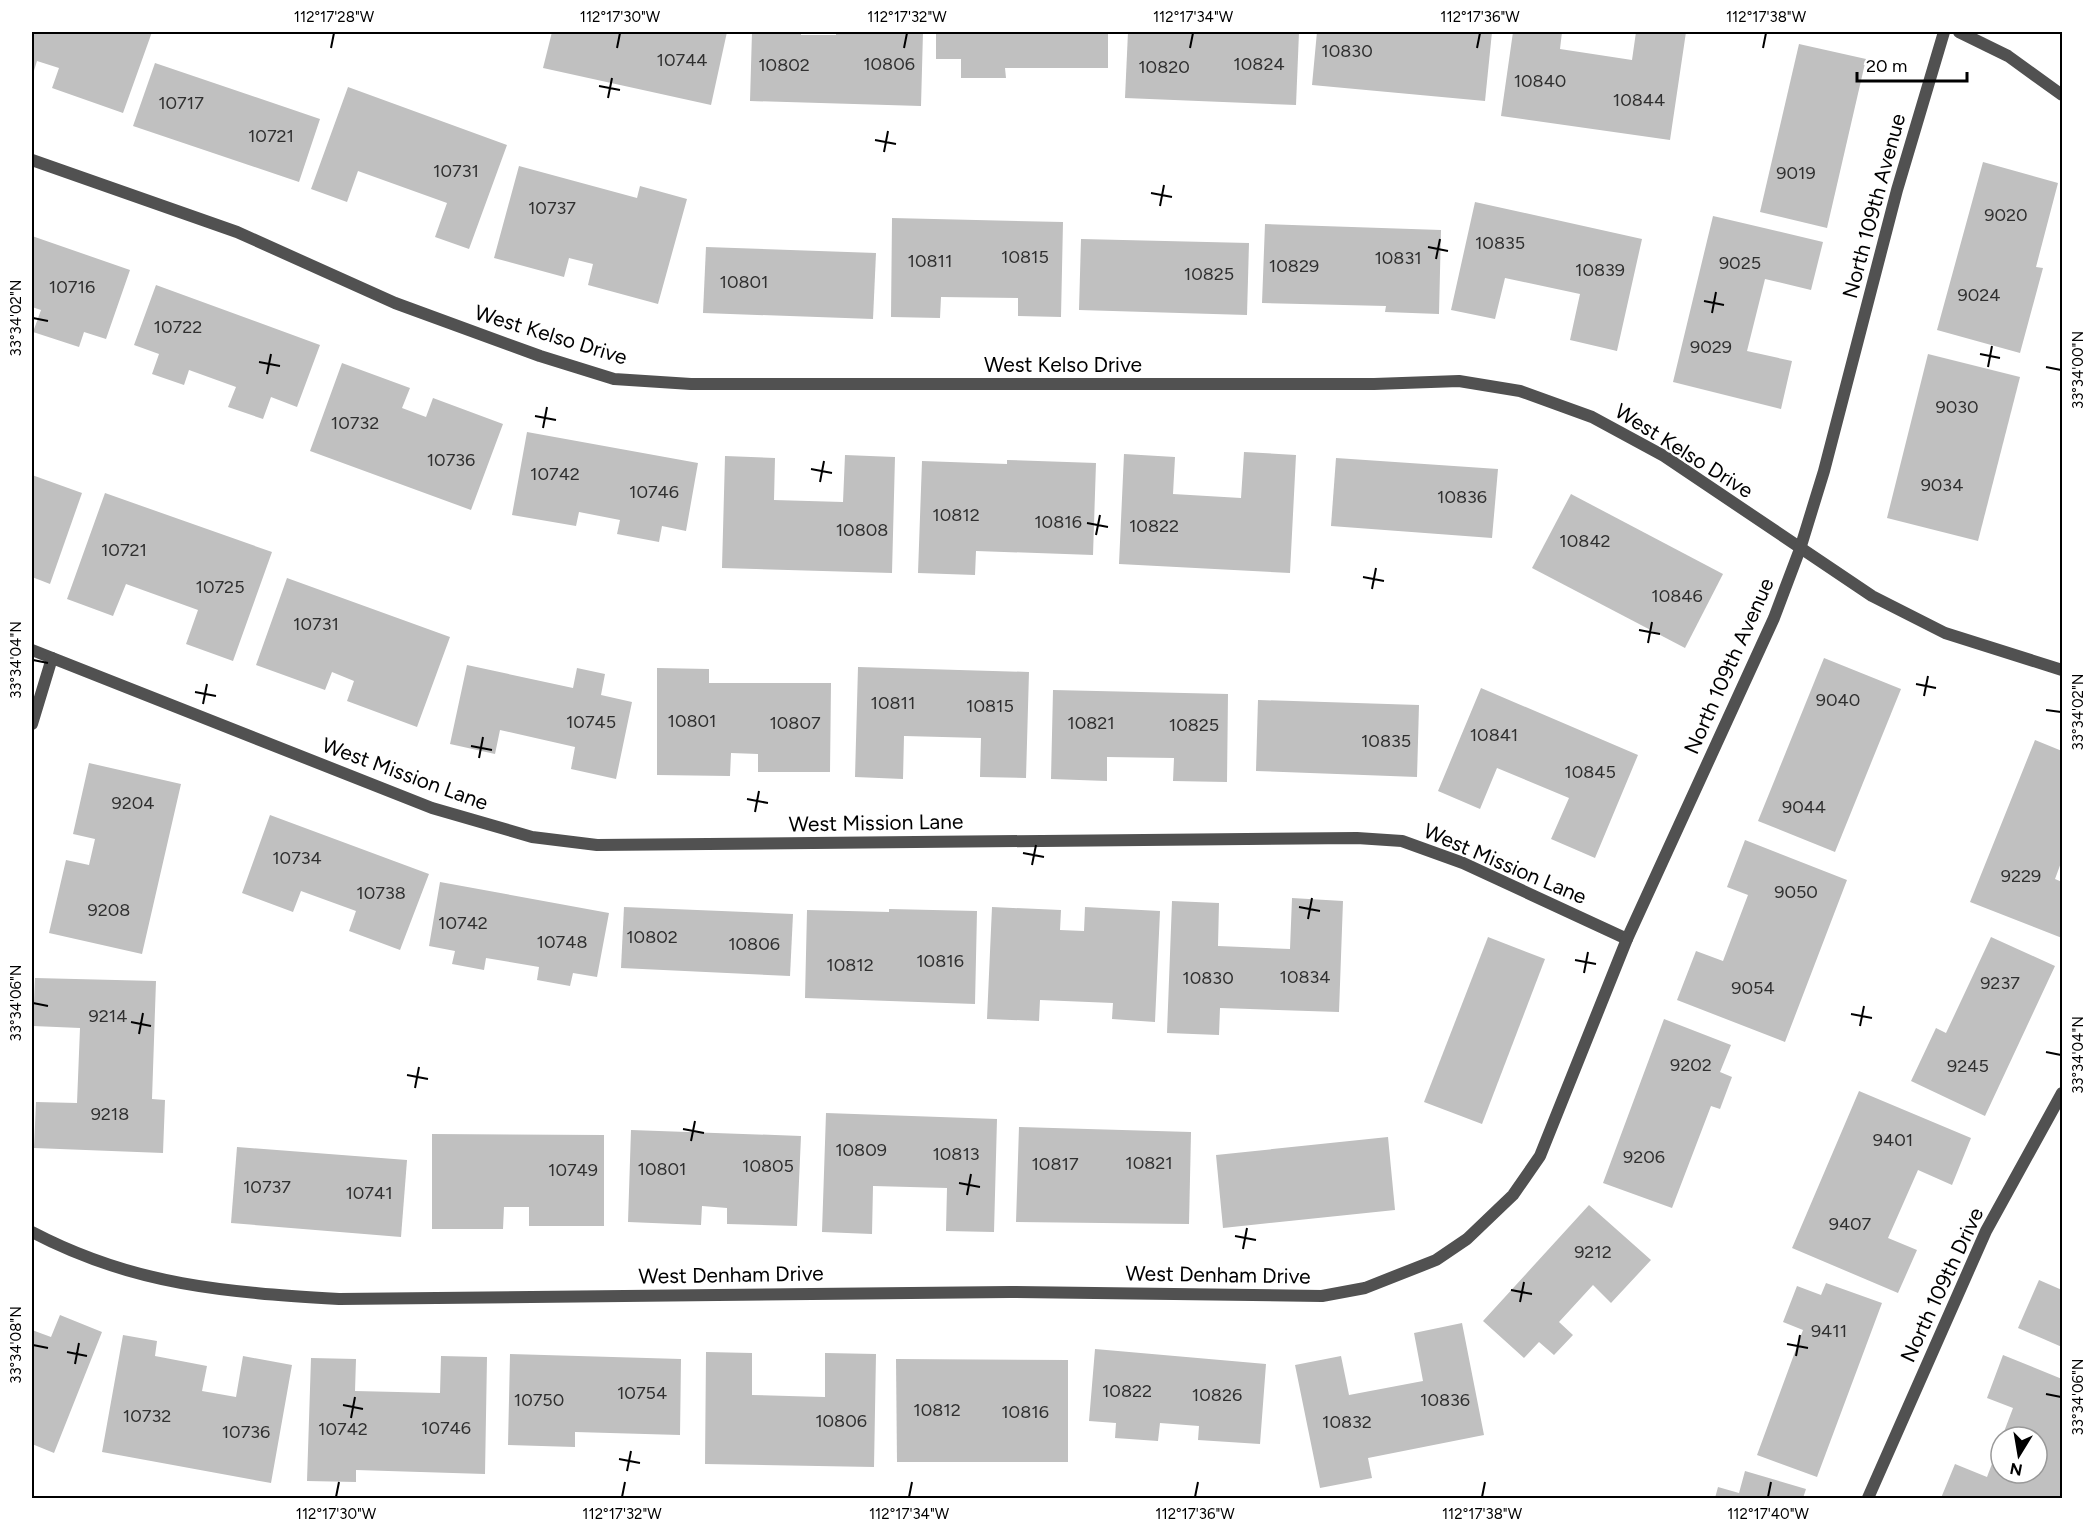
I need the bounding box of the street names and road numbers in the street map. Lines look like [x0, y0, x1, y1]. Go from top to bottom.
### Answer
street label: North 109th Avenue [1837, 111, 1910, 301]
street label: West Kelso Drive [472, 299, 630, 370]
street label: West Kelso Drive [984, 352, 1142, 377]
street label: West Kelso Drive [1611, 398, 1758, 503]
street label: North 109th Avenue [1678, 574, 1779, 758]
street label: West Mission Lane [319, 732, 492, 815]
street label: West Mission Lane [788, 808, 964, 837]
street label: West Mission Lane [1420, 818, 1590, 909]
street label: North 109th Drive [1895, 1203, 1988, 1366]
street label: West Denham Drive [638, 1260, 824, 1289]
street label: West Denham Drive [1125, 1260, 1311, 1289]

